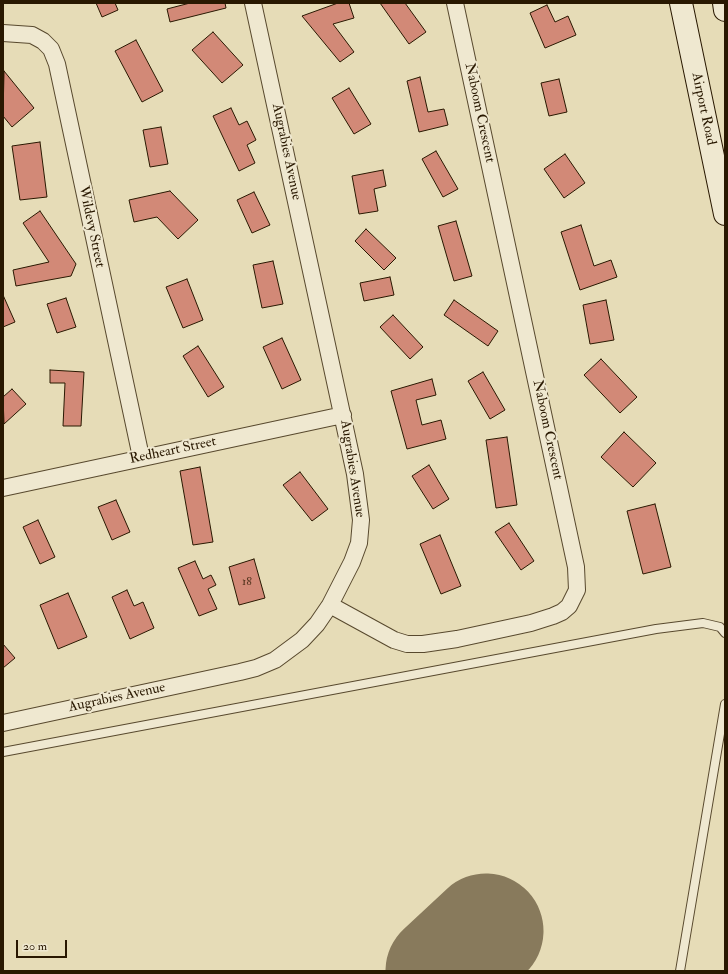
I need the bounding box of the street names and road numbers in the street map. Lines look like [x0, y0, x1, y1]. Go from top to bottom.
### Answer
street label: Naboom Crescent [460, 62, 498, 164]
street label: Airport Road [687, 71, 719, 147]
street label: Augrabies Avenue [268, 102, 304, 202]
street label: Wildevy Street [74, 185, 108, 269]
street label: Naboom Crescent [528, 379, 566, 481]
street label: Augrabies Avenue [336, 419, 368, 519]
street label: Redheart Street [128, 434, 218, 468]
street label: Augrabies Avenue [67, 680, 167, 716]

